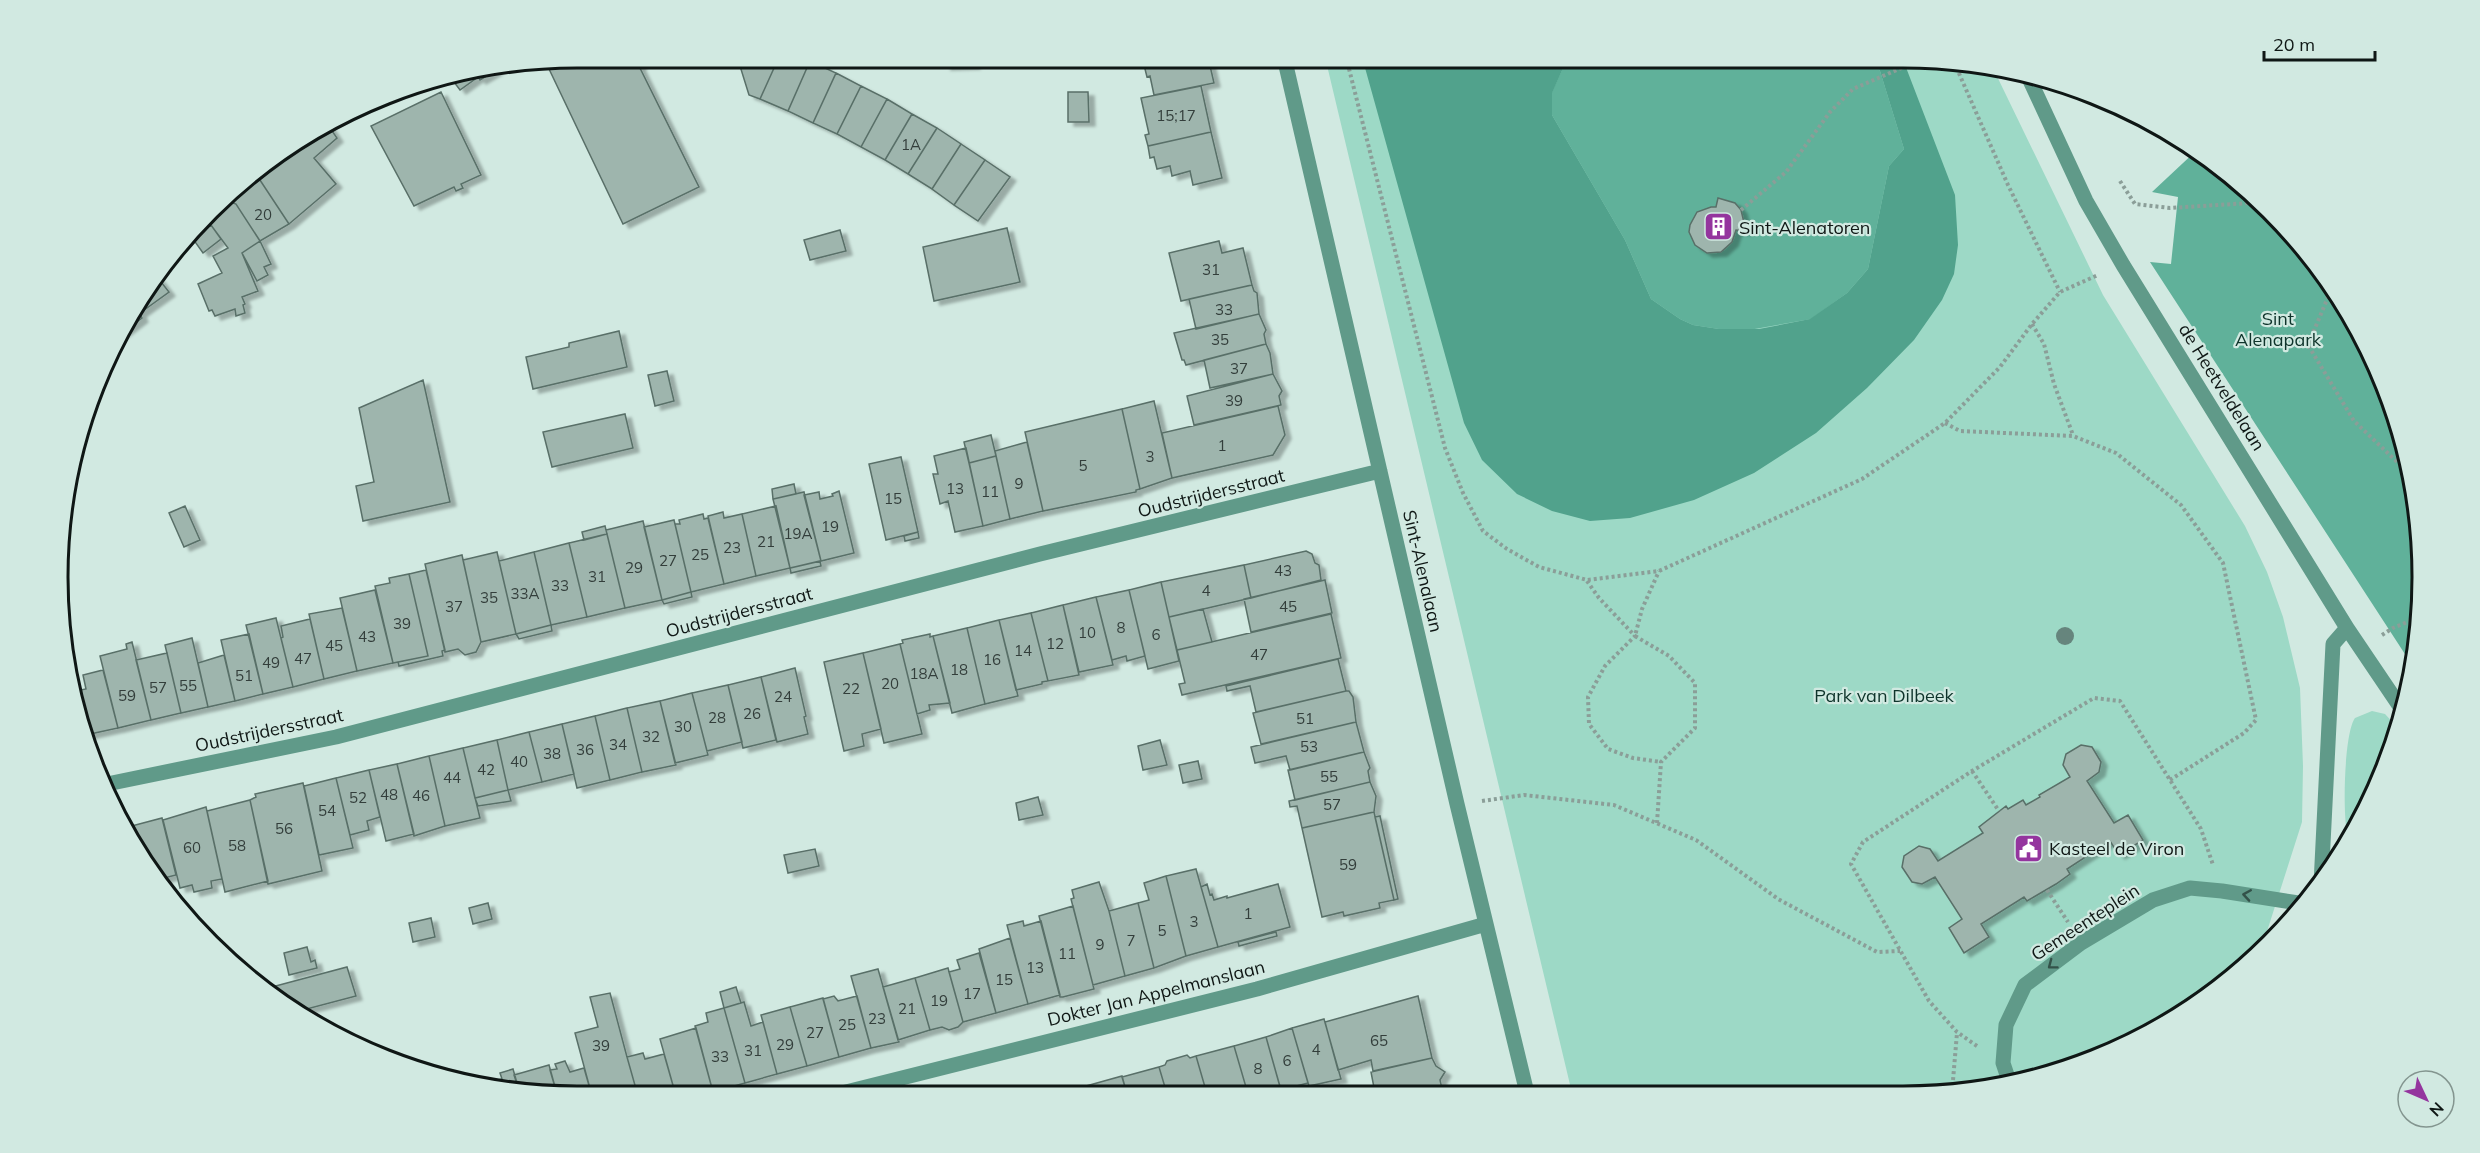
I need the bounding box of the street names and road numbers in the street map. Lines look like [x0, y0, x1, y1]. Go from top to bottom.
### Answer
street label: de Heetveldelaan [2174, 319, 2270, 455]
street label: Oudstrijdersstraat [1135, 464, 1287, 522]
street label: Sint-Alenalaan [1398, 508, 1448, 634]
street label: Oudstrijdersstraat [663, 581, 815, 643]
street label: Oudstrijdersstraat [193, 703, 345, 757]
street label: Gemeenteplein [2026, 878, 2144, 966]
street label: Dokter Jan Appelmanslaan [1045, 955, 1267, 1031]

